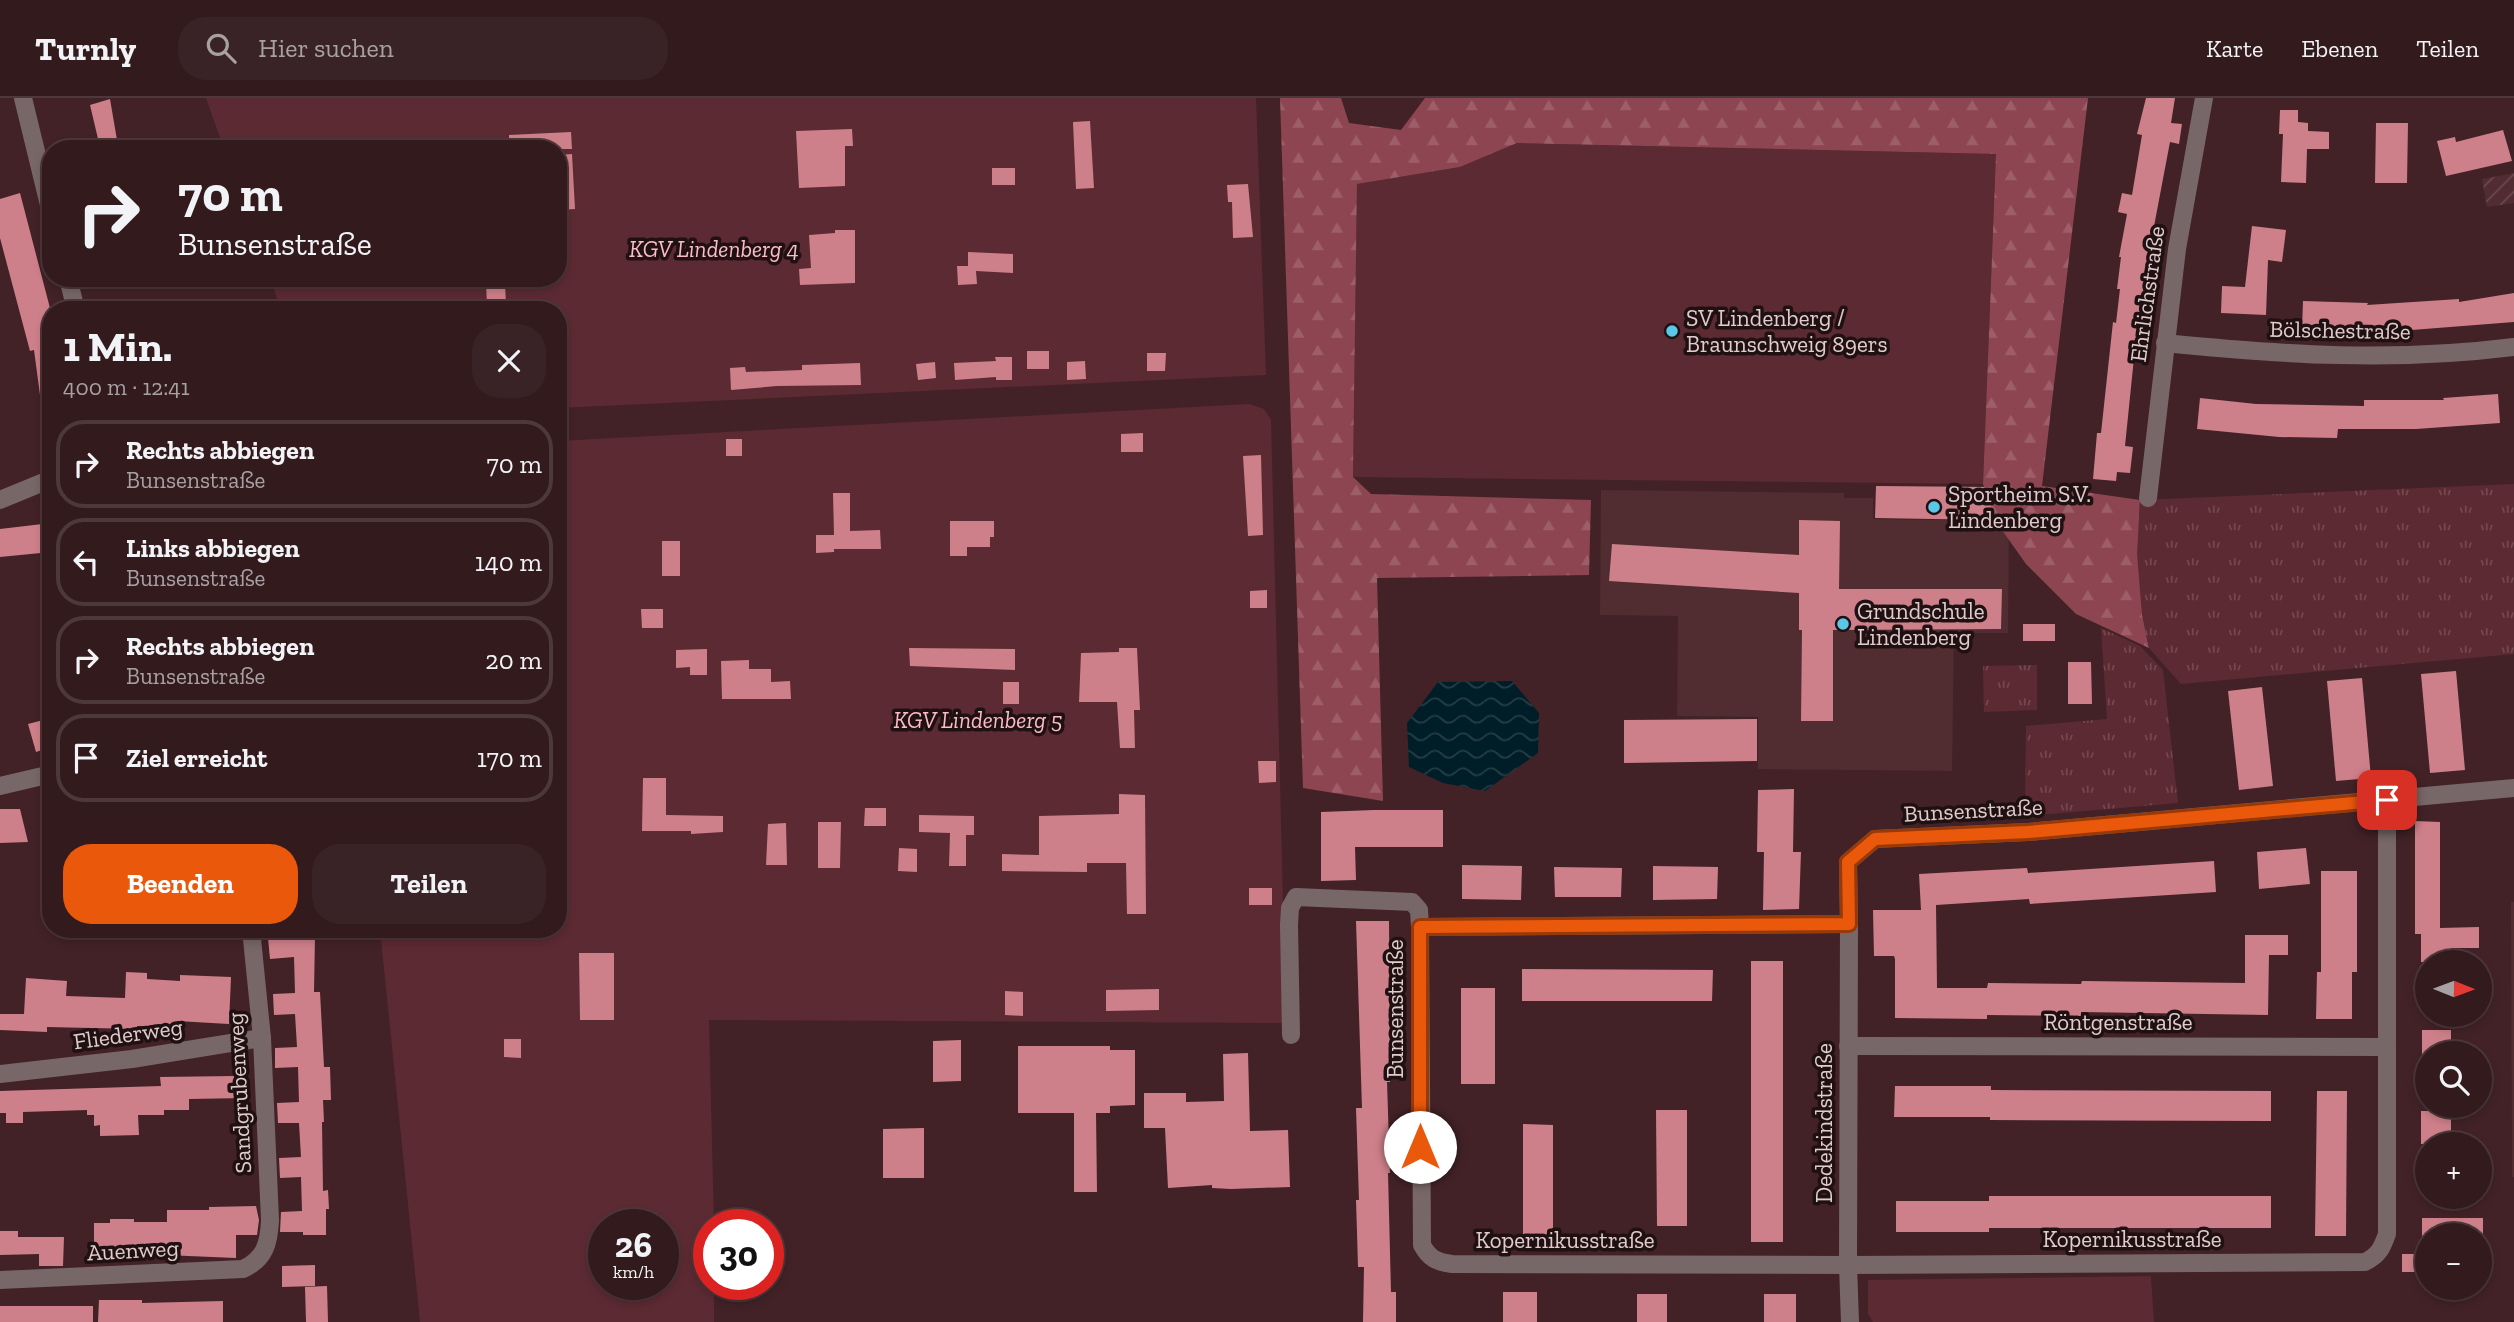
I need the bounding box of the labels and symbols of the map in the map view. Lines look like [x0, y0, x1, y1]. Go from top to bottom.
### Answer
street label: Ehrlichstraße [2124, 224, 2170, 364]
park label: KGV Lindenberg 4 [629, 235, 799, 263]
place label: SV Lindenberg / Braunschweig 89ers [1686, 304, 1887, 358]
street label: Bölschestraße [2269, 315, 2411, 345]
marker: SV Lindenberg / Braunschweig 89ers [1664, 323, 1680, 339]
place label: Sportheim S.V. Lindenberg [1948, 480, 2091, 534]
marker: Sportheim S.V. Lindenberg [1926, 499, 1942, 515]
place label: Grundschule Lindenberg [1857, 597, 1985, 651]
marker: Grundschule Lindenberg [1835, 616, 1851, 632]
park label: KGV Lindenberg 5 [893, 706, 1063, 734]
pin [2357, 770, 2417, 830]
street label: Bunsenstraße [1903, 792, 2043, 828]
street label: Bunsenstraße [1381, 939, 1409, 1079]
north arrow [2415, 950, 2492, 1027]
street label: Röntgenstraße [2043, 1008, 2193, 1036]
street label: Fliederweg [72, 1012, 185, 1056]
street label: Sandgrubenweg [221, 1012, 257, 1174]
street label: Dedekindstraße [1810, 1043, 1838, 1203]
position arrow [1383, 1110, 1457, 1184]
speed limit sign: 30 [693, 1209, 784, 1300]
street label: Kopernikusstraße [2043, 1225, 2221, 1253]
street label: Kopernikusstraße [1476, 1226, 1654, 1254]
street label: Auenweg [86, 1234, 180, 1266]

